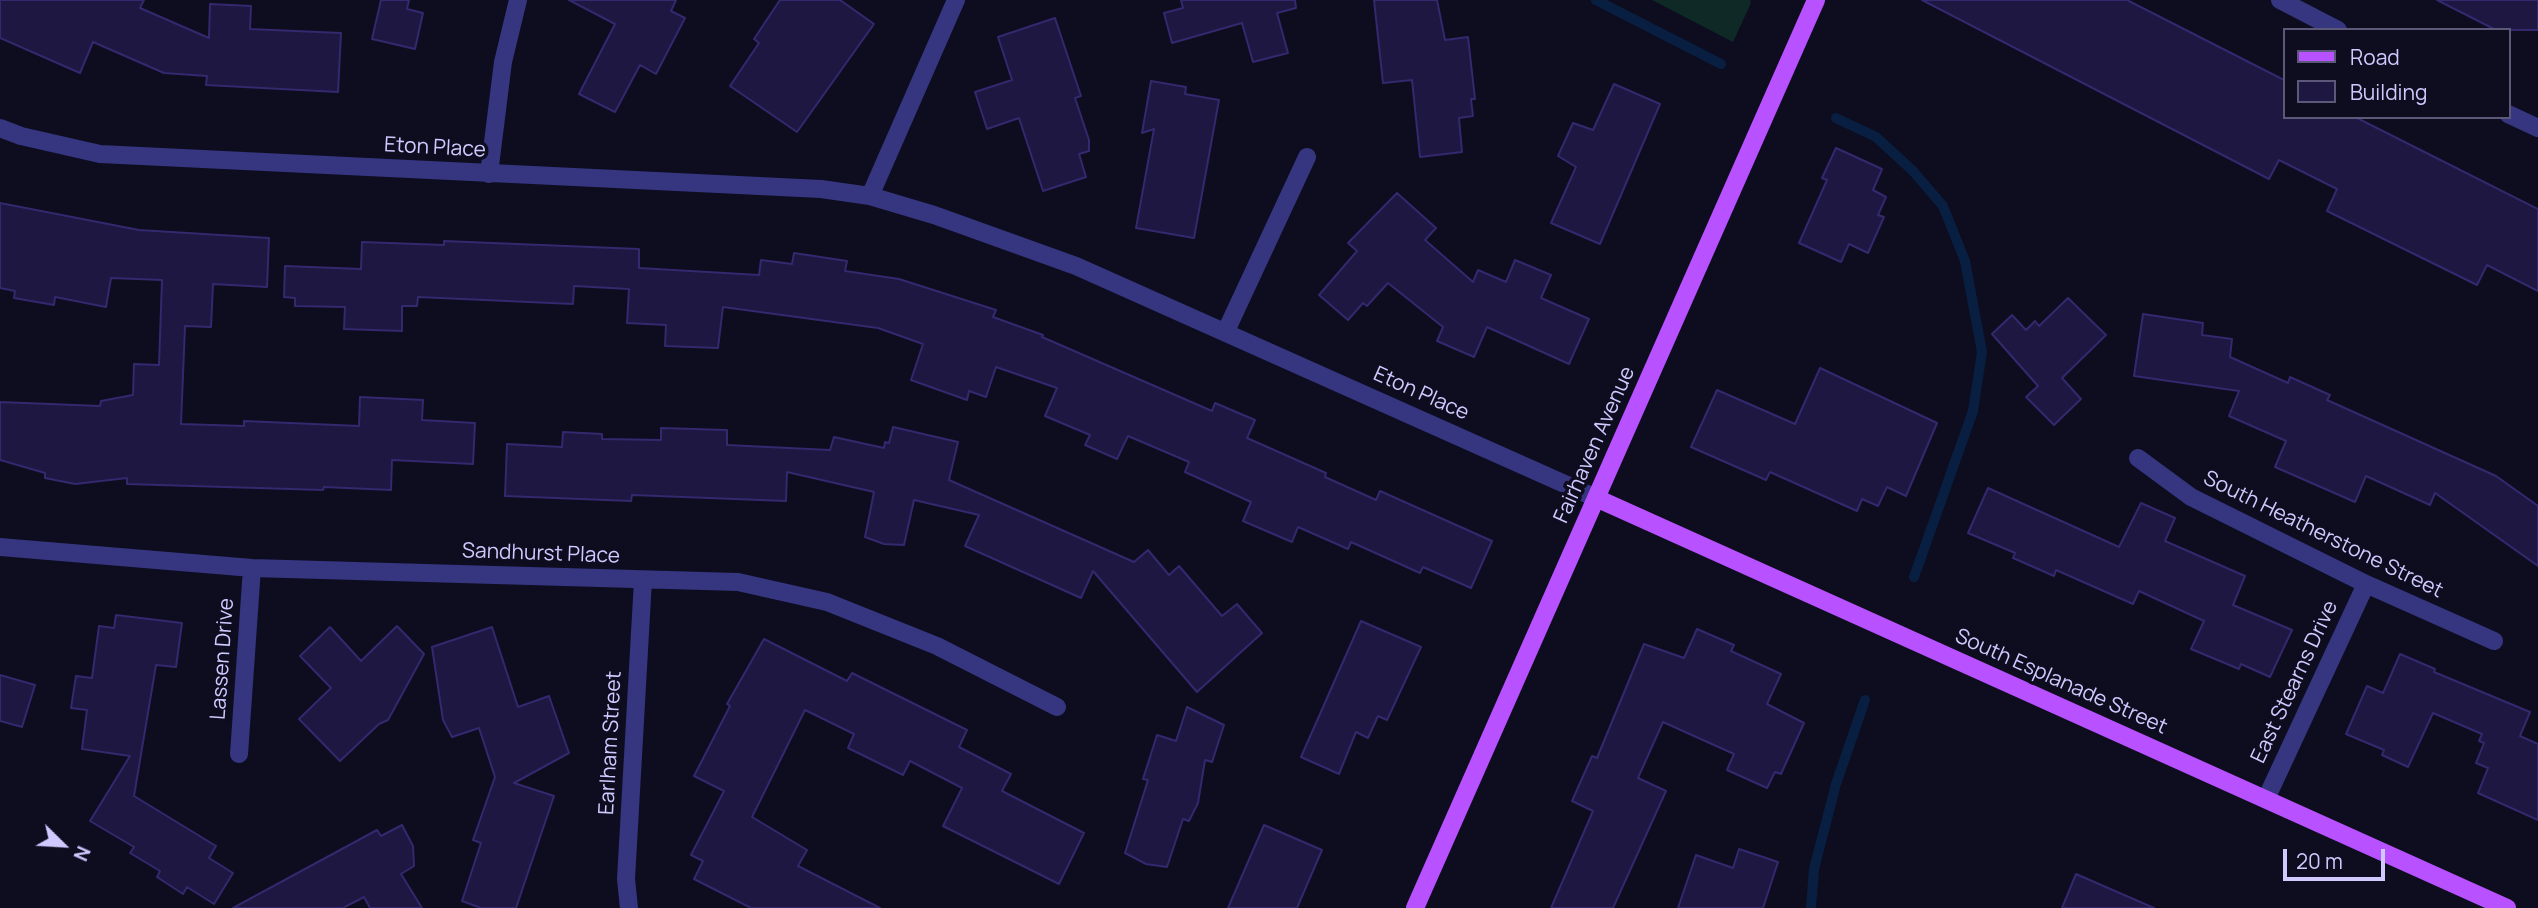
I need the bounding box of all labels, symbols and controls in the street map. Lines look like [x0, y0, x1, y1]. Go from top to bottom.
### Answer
legend [2282, 28, 2510, 119]
text: Road [2350, 43, 2400, 71]
text: Building [2350, 78, 2427, 106]
street label: Eton Place [383, 133, 487, 163]
street label: Eton Place [1369, 362, 1473, 426]
street label: Fairhaven Avenue [1549, 363, 1641, 527]
street label: South Heatherstone Street [2199, 466, 2447, 604]
street label: Sandhurst Place [462, 539, 620, 569]
street label: Lassen Drive [206, 597, 240, 721]
street label: East Stearns Drive [2246, 597, 2344, 767]
street label: South Esplanade Street [1951, 624, 2171, 740]
street label: Earlham Street [595, 670, 627, 816]
north arrow [28, 810, 98, 880]
scale bar [2286, 834, 2388, 878]
text: N [68, 842, 97, 865]
text: 20 m [2296, 847, 2343, 875]

